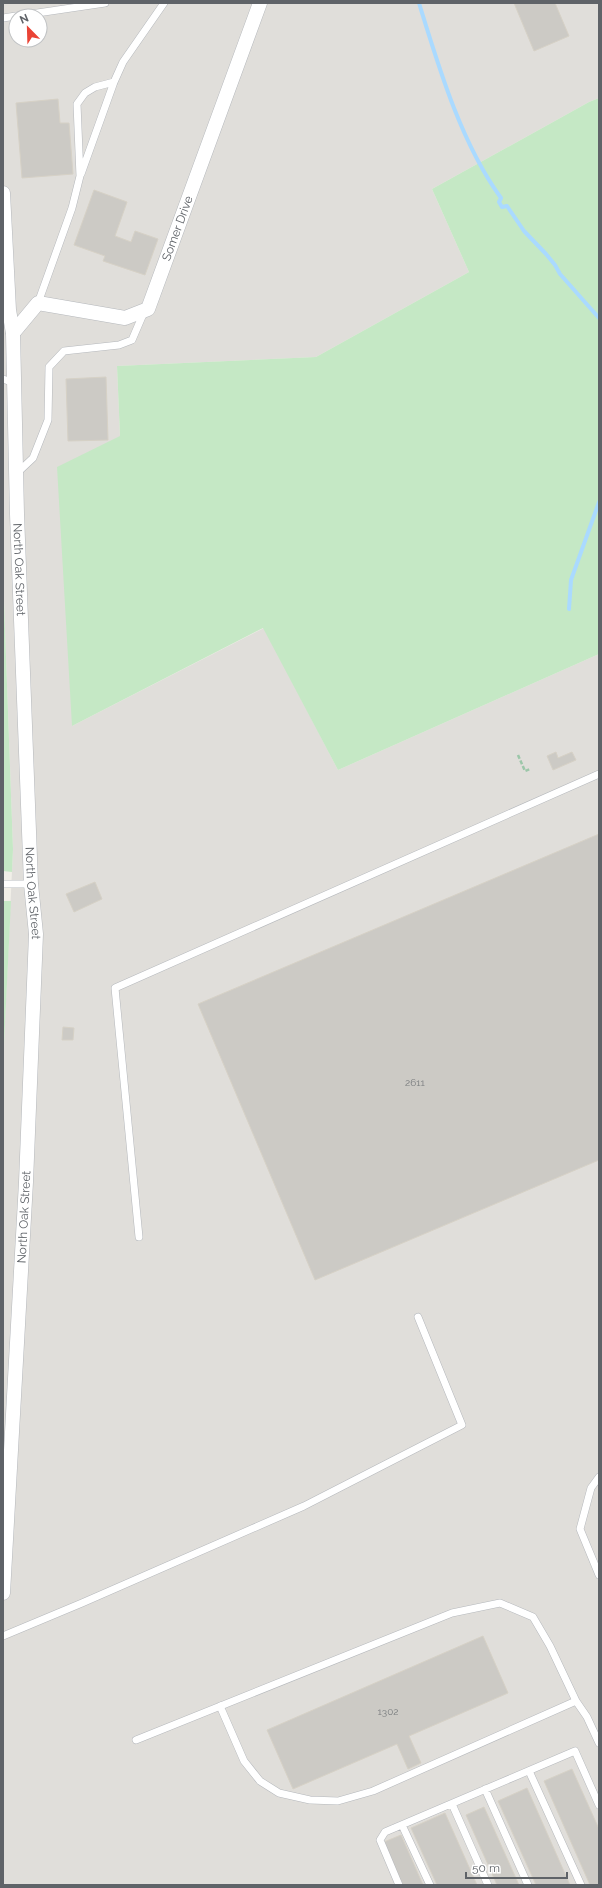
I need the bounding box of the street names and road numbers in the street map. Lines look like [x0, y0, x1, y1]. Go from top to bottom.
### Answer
street label: Somer Drive [159, 194, 196, 263]
street label: North Oak Street [10, 523, 28, 616]
street label: North Oak Street [23, 846, 43, 940]
street label: North Oak Street [15, 1170, 33, 1264]

